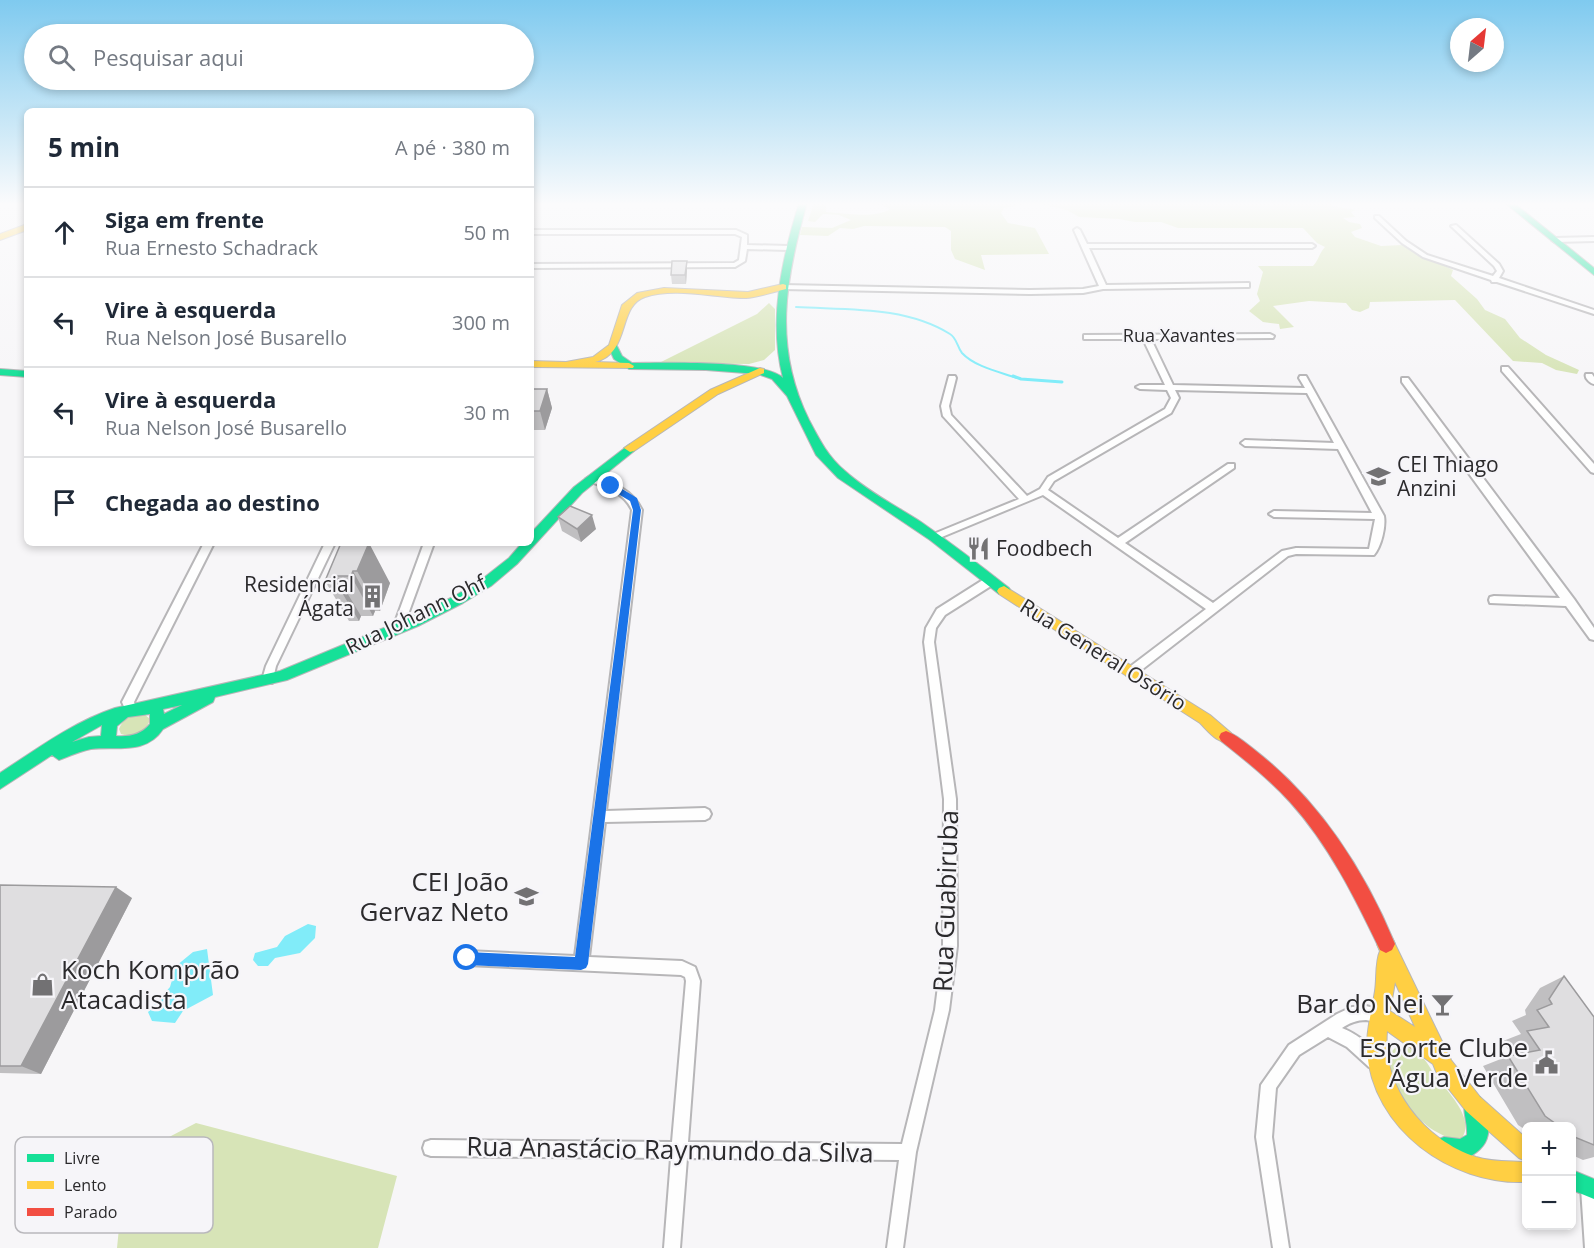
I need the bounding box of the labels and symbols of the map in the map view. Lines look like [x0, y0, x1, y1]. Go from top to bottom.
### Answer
north arrow [1450, 18, 1504, 72]
street label: Rua Xavantes [1123, 323, 1235, 347]
place label: CEI Thiago Anzini [1397, 450, 1499, 502]
school or university icon: CEI Thiago Anzini [1366, 464, 1392, 490]
route end [597, 472, 623, 498]
place label: Foodbech [996, 534, 1093, 562]
restaurant icon: Foodbech [965, 536, 991, 562]
street label: Rua Johann Ohf [341, 567, 492, 660]
place label: Residencial Ágata [244, 570, 354, 622]
building icon: Residencial Ágata [359, 584, 385, 610]
street label: Rua General Osório [1015, 592, 1192, 717]
street label: Rua Guabiruba [924, 809, 966, 992]
place label: CEI João Gervaz Neto [359, 863, 509, 929]
school or university icon: CEI João Gervaz Neto [514, 884, 540, 910]
route start [453, 944, 479, 970]
place label: Koch Komprão Atacadista [61, 951, 240, 1017]
shop icon: Koch Komprão Atacadista [30, 972, 56, 998]
place label: Bar do Nei [1296, 985, 1424, 1021]
bar icon: Bar do Nei [1429, 991, 1455, 1017]
place label: Esporte Clube Água Verde [1359, 1029, 1528, 1095]
public building icon: Esporte Clube Água Verde [1533, 1050, 1559, 1076]
street label: Rua Anastácio Raymundo da Silva [466, 1127, 874, 1171]
legend [15, 1137, 213, 1233]
text: Livre [64, 1147, 100, 1169]
text: Lento [64, 1174, 106, 1196]
text: Parado [64, 1201, 117, 1223]

